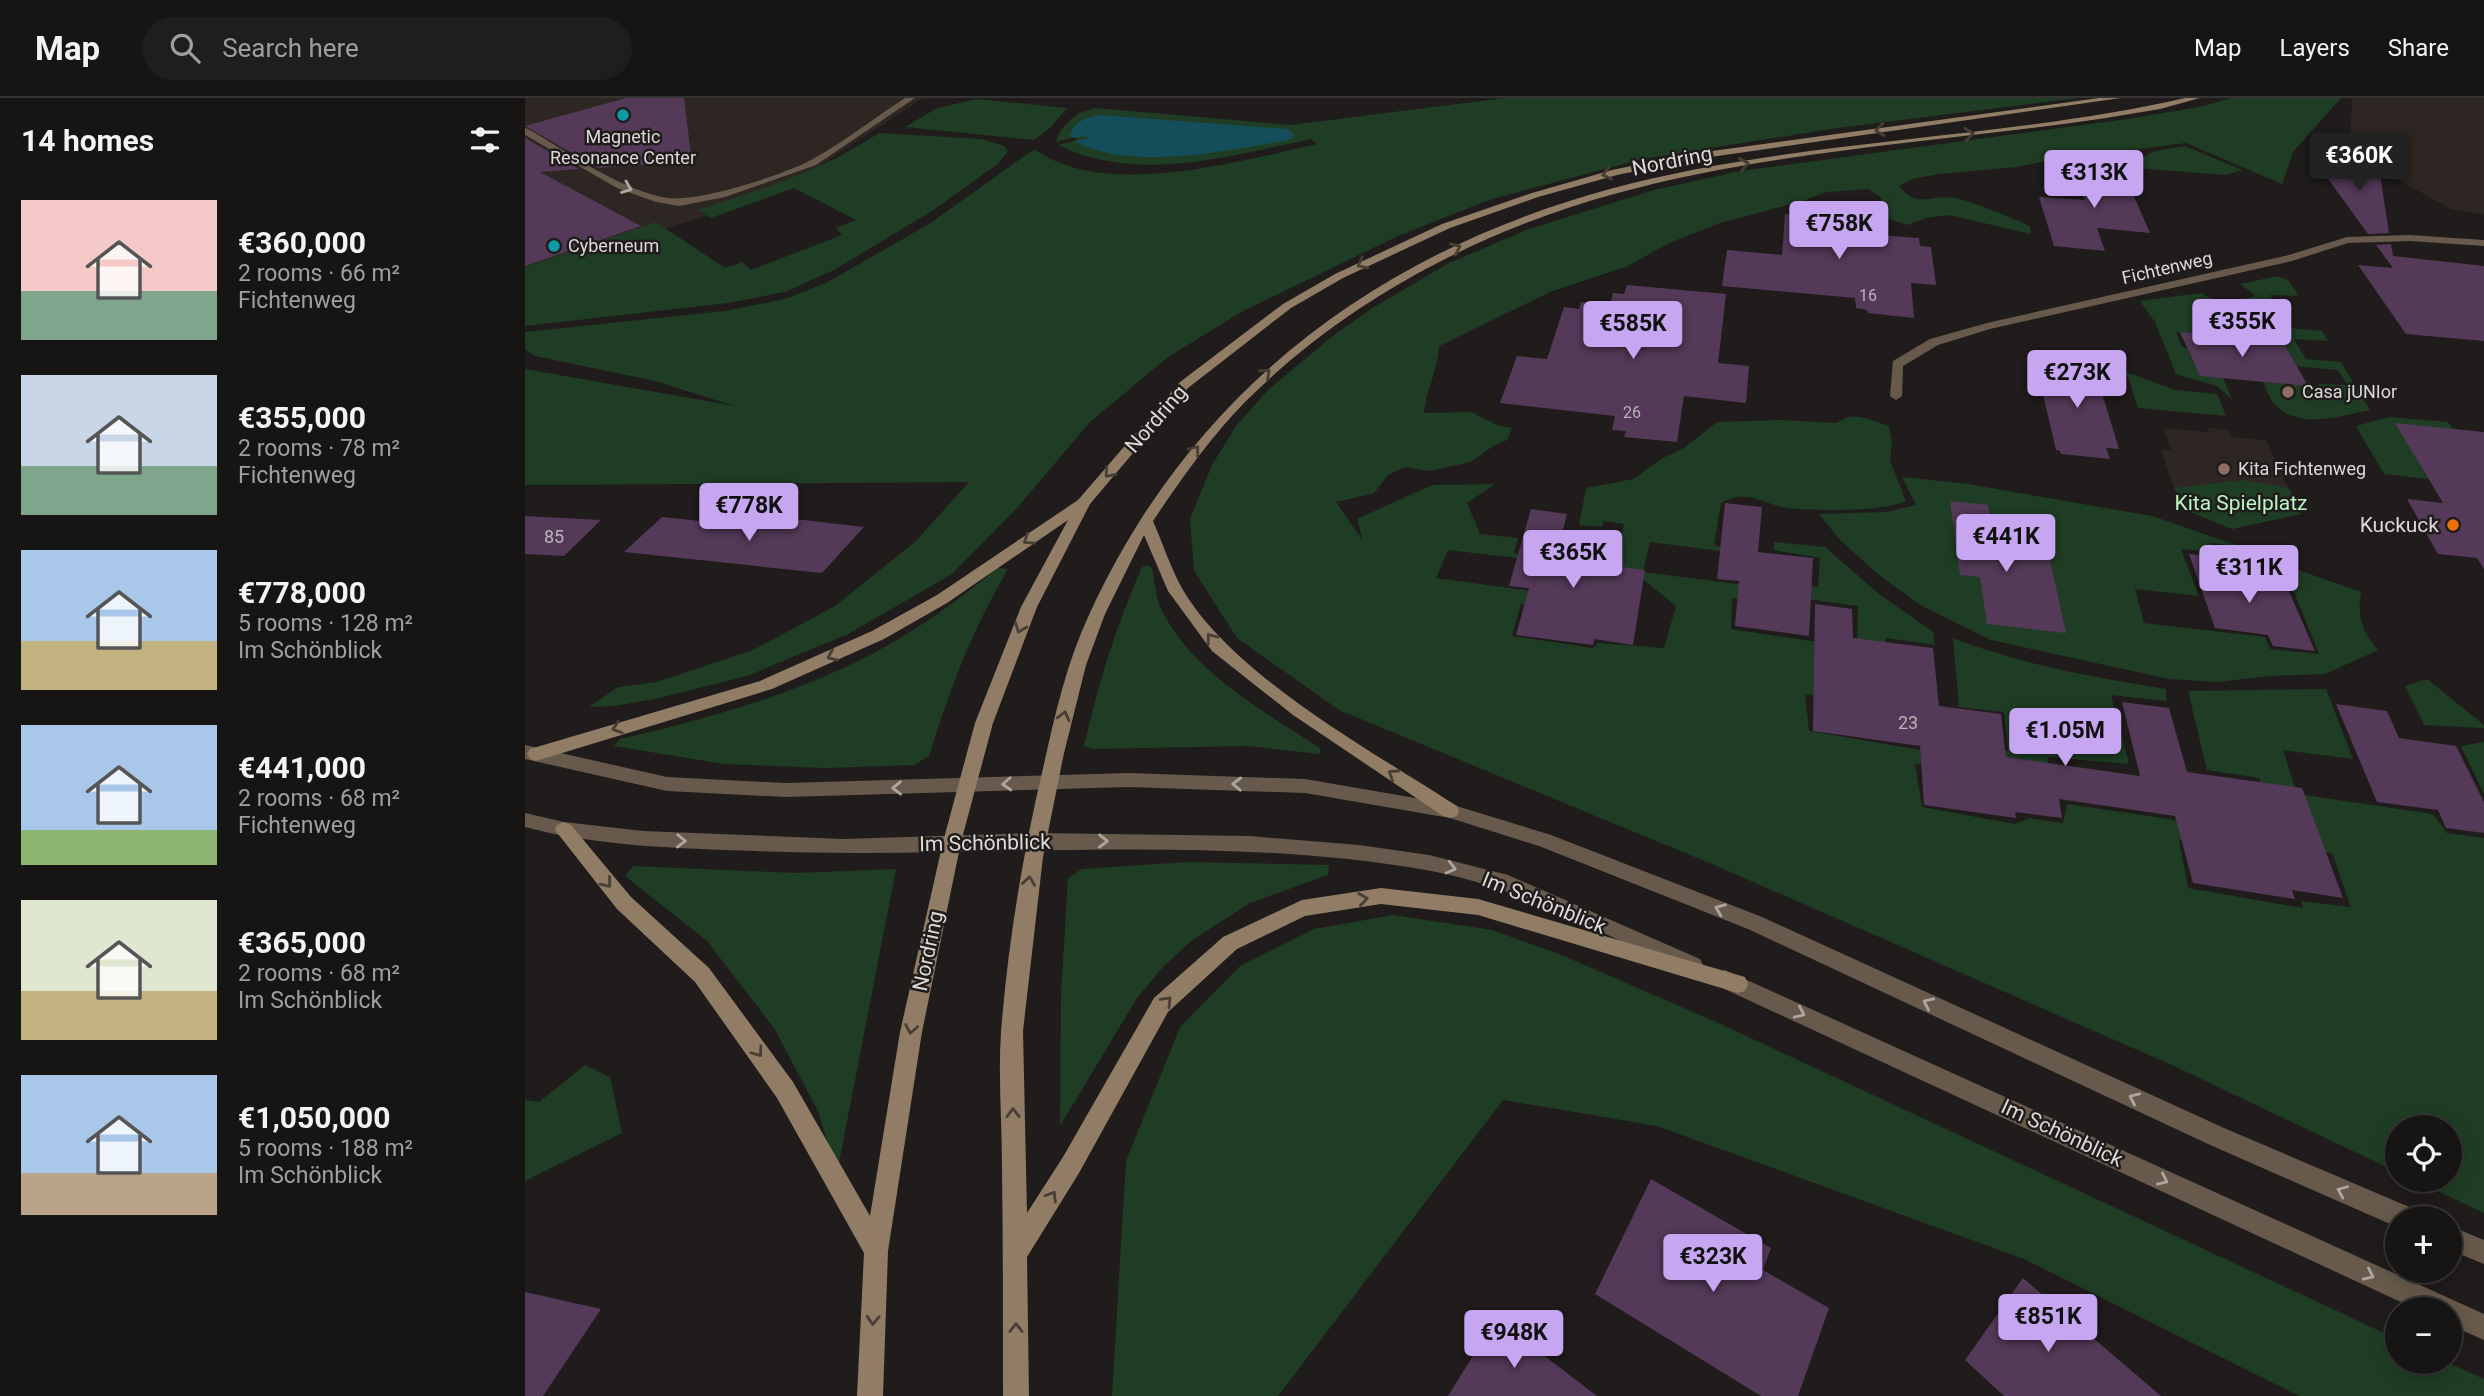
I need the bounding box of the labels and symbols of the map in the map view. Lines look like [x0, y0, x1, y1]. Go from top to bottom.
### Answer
marker: Magnetic Resonance Center [615, 107, 631, 123]
one-way arrow [1874, 122, 1886, 137]
place label: Magnetic Resonance Center [550, 126, 696, 168]
one-way arrow [1963, 126, 1975, 141]
pin: €360K [2310, 134, 2408, 193]
street label: Nordring [1630, 141, 1714, 181]
pin: €313K [2045, 150, 2143, 210]
one-way arrow [1738, 157, 1750, 172]
one-way arrow [1601, 166, 1613, 181]
one-way arrow [621, 180, 633, 194]
pin: €758K [1790, 202, 1888, 261]
place label: Cyberneum [568, 235, 659, 256]
marker: Cyberneum [546, 238, 562, 254]
one-way arrow [1449, 243, 1461, 257]
street label: Fichtenweg [2120, 247, 2214, 288]
one-way arrow [1357, 256, 1369, 270]
house number: 16 [1859, 286, 1877, 305]
pin: €355K [2193, 300, 2291, 359]
pin: €585K [1584, 302, 1682, 361]
pin: €273K [2028, 350, 2126, 410]
one-way arrow [1258, 368, 1271, 381]
street label: Nordring [1120, 380, 1192, 458]
place label: Casa jUNIor [2302, 381, 2397, 402]
marker: Casa jUNIor [2280, 384, 2296, 400]
house number: 26 [1623, 403, 1641, 422]
one-way arrow [1187, 446, 1200, 458]
place label: Kita Fichtenweg [2238, 458, 2366, 479]
marker: Kita Fichtenweg [2216, 461, 2232, 477]
one-way arrow [1105, 464, 1117, 477]
pin: €778K [700, 484, 798, 543]
park label: Kita Spielplatz [2174, 491, 2308, 515]
place label: Kuckuck [2360, 513, 2439, 537]
pin: €441K [1957, 514, 2055, 574]
marker: Kuckuck [2445, 517, 2461, 533]
house number: 85 [544, 526, 564, 547]
pin: €365K [1524, 531, 1622, 590]
one-way arrow [1022, 532, 1035, 545]
pin: €311K [2200, 546, 2298, 605]
one-way arrow [1015, 622, 1029, 634]
one-way arrow [1207, 633, 1220, 646]
one-way arrow [827, 648, 839, 662]
pin: €1.05M [2008, 708, 2122, 768]
one-way arrow [1056, 710, 1070, 722]
house number: 23 [1898, 712, 1918, 733]
one-way arrow [611, 720, 623, 735]
one-way arrow [1388, 769, 1401, 782]
one-way arrow [1231, 776, 1242, 791]
one-way arrow [1001, 777, 1012, 792]
one-way arrow [891, 780, 902, 796]
street label: Im Schönblick [919, 830, 1051, 856]
one-way arrow [676, 833, 687, 848]
one-way arrow [1098, 834, 1109, 849]
one-way arrow [1444, 860, 1456, 875]
street label: Im Schönblick [1479, 867, 1610, 939]
one-way arrow [599, 875, 612, 887]
one-way arrow [1021, 875, 1036, 887]
one-way arrow [1357, 892, 1369, 907]
one-way arrow [1715, 904, 1727, 918]
street label: Nordring [908, 909, 948, 993]
one-way arrow [1158, 996, 1171, 1009]
one-way arrow [1923, 997, 1935, 1011]
one-way arrow [1793, 1005, 1805, 1019]
one-way arrow [905, 1023, 920, 1035]
one-way arrow [750, 1044, 762, 1057]
one-way arrow [2129, 1093, 2141, 1107]
street label: Im Schönblick [1997, 1094, 2127, 1172]
one-way arrow [1005, 1107, 1021, 1117]
one-way arrow [2155, 1172, 2168, 1186]
one-way arrow [2337, 1185, 2349, 1199]
one-way arrow [1043, 1191, 1056, 1204]
pin: €323K [1664, 1234, 1762, 1294]
one-way arrow [2362, 1267, 2374, 1281]
pin: €851K [1999, 1294, 2097, 1354]
pin: €948K [1465, 1310, 1563, 1370]
one-way arrow [866, 1314, 881, 1325]
one-way arrow [1008, 1322, 1024, 1333]

